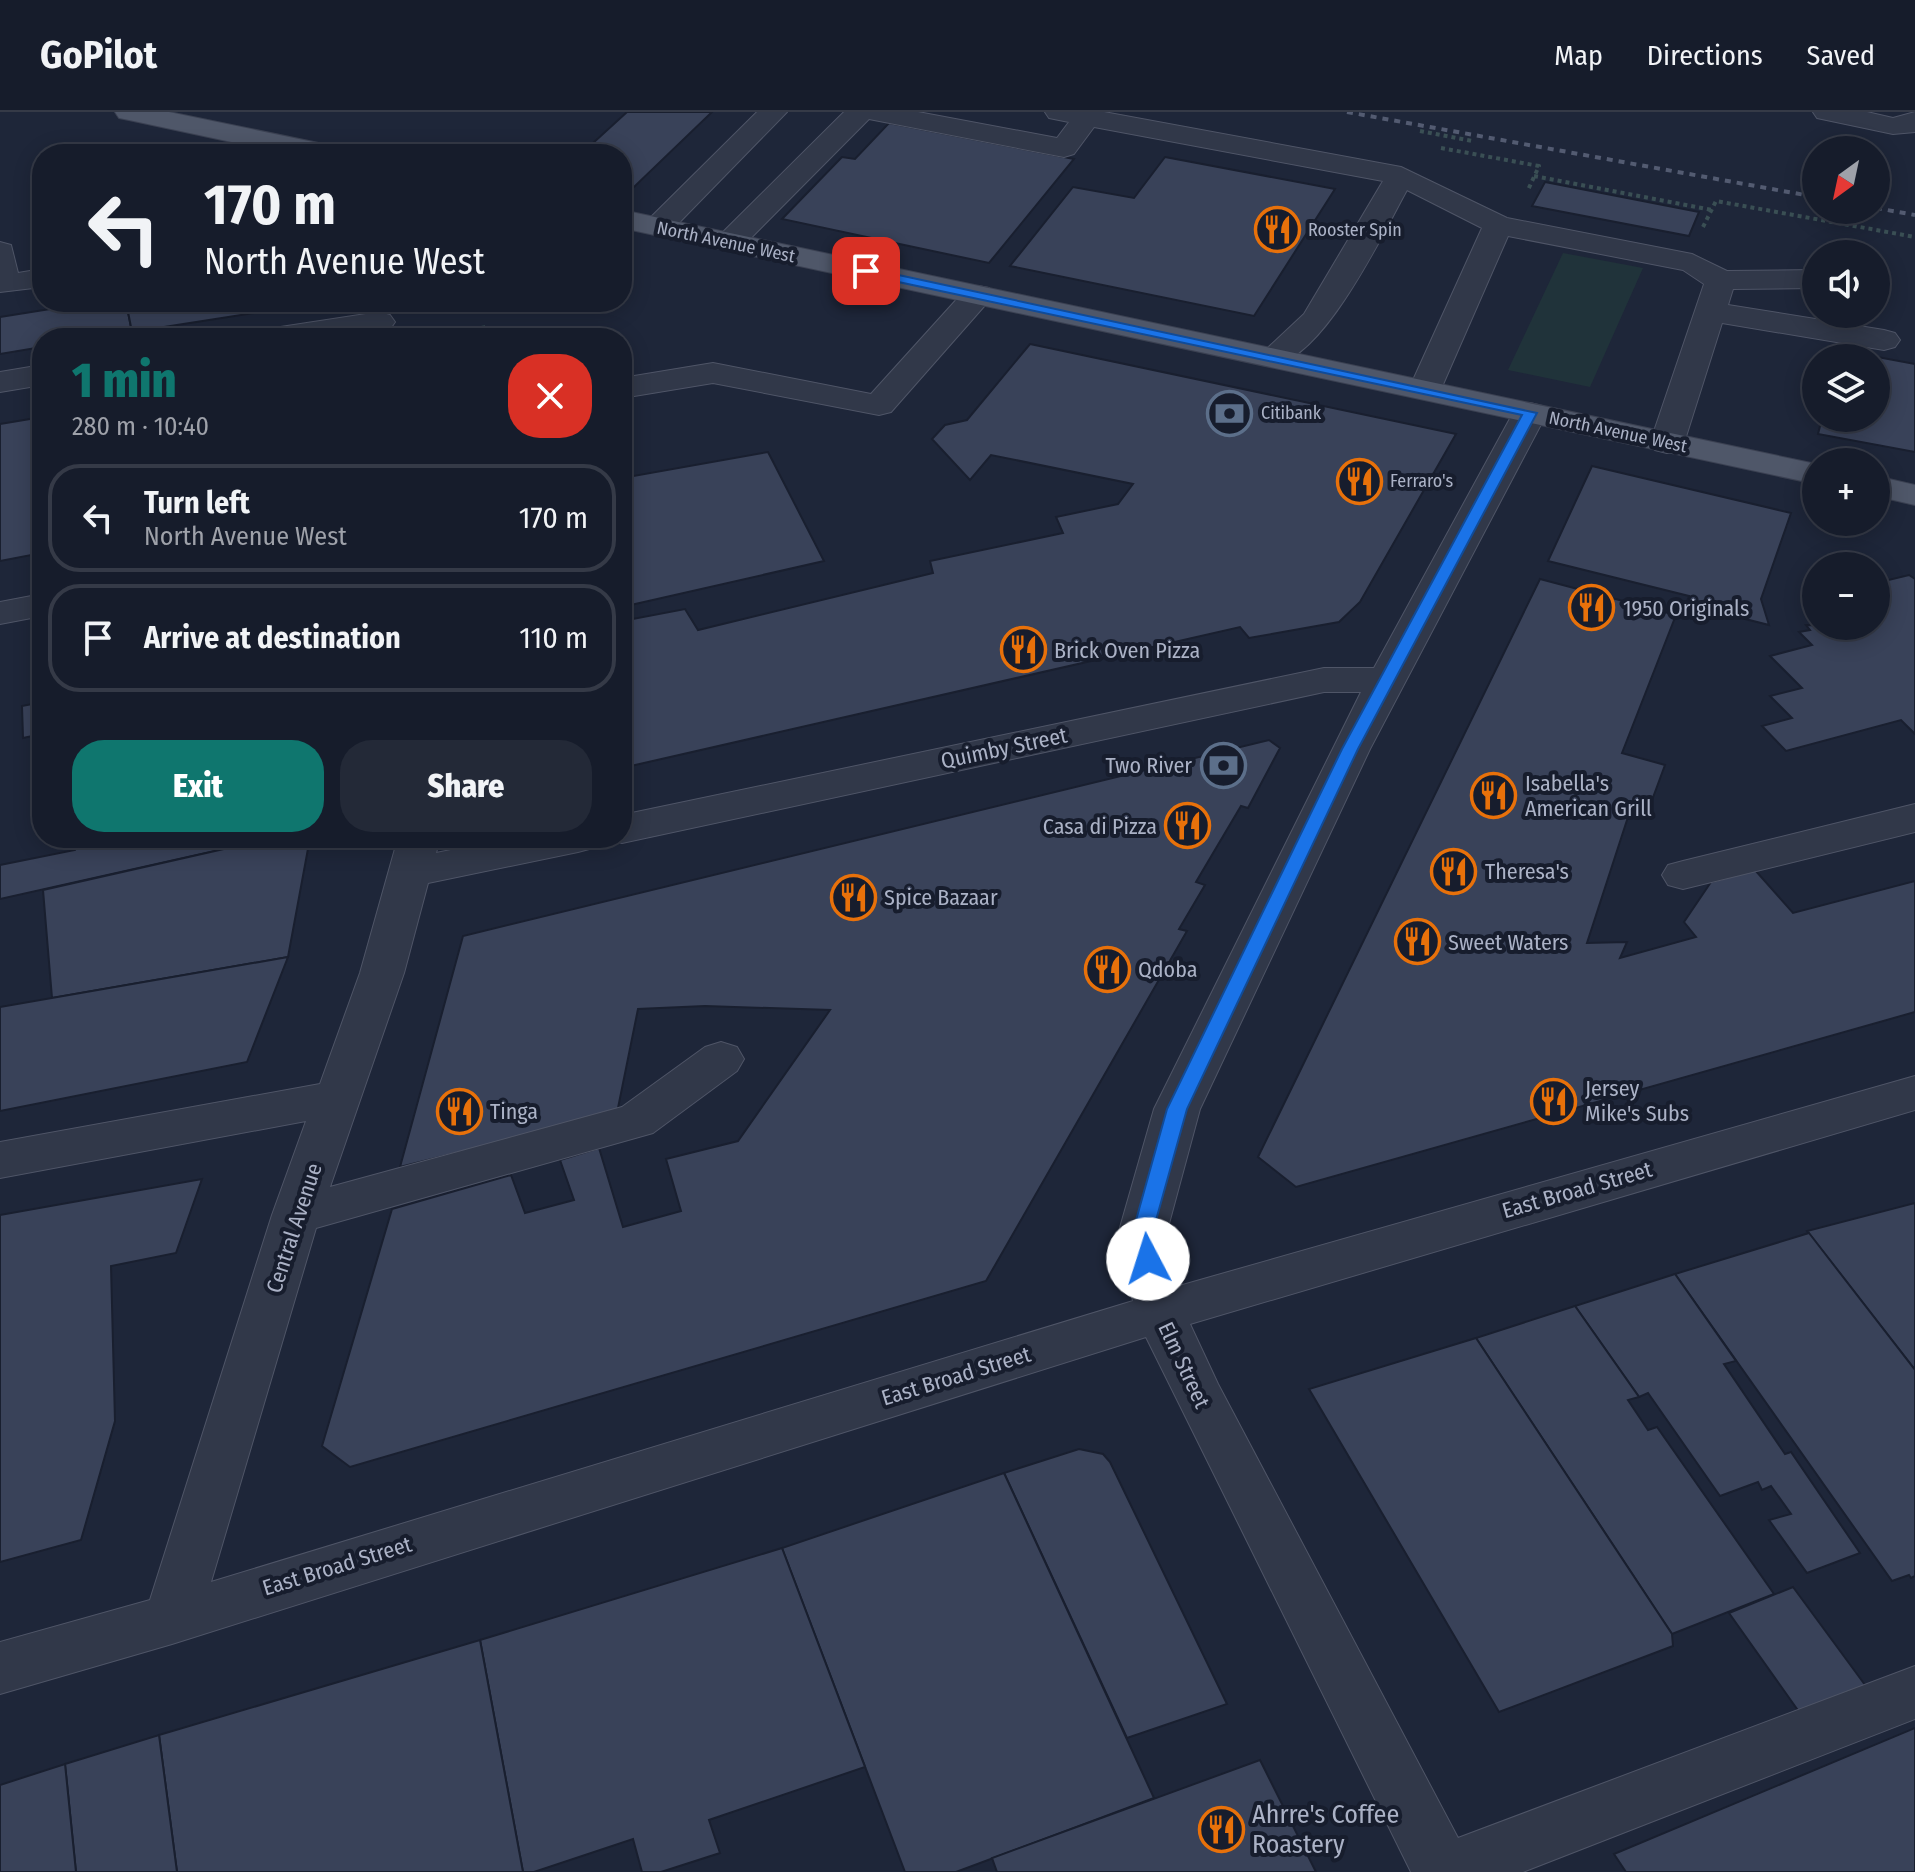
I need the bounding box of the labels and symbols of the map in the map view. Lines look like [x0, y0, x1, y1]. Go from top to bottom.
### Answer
north arrow [1802, 136, 1890, 224]
restaurant icon: Rooster Spin [1253, 206, 1301, 254]
street label: North Avenue West [655, 217, 797, 267]
place label: Rooster Spin [1308, 219, 1402, 241]
pin [832, 237, 900, 305]
bank icon: Citibank [1206, 389, 1254, 437]
place label: Citibank [1261, 402, 1322, 424]
street label: North Avenue West [1547, 407, 1689, 457]
restaurant icon: Ferraro's [1335, 457, 1383, 505]
place label: Ferraro's [1390, 470, 1453, 492]
restaurant icon: 1950 Originals [1568, 584, 1616, 632]
place label: 1950 Originals [1623, 595, 1749, 622]
restaurant icon: Brick Oven Pizza [999, 626, 1047, 674]
place label: Brick Oven Pizza [1054, 637, 1200, 664]
street label: Quimby Street [938, 721, 1070, 775]
bank icon: Two River [1199, 741, 1247, 789]
place label: Two River [1106, 752, 1192, 779]
place label: Isabella's American Grill [1525, 770, 1652, 822]
restaurant icon: Isabella's American Grill [1470, 772, 1518, 820]
restaurant icon: Casa di Pizza [1164, 802, 1212, 850]
place label: Casa di Pizza [1043, 813, 1157, 840]
restaurant icon: Theresa's [1430, 847, 1478, 895]
place label: Theresa's [1485, 858, 1569, 885]
restaurant icon: Spice Bazaar [829, 873, 877, 921]
place label: Spice Bazaar [884, 884, 998, 911]
restaurant icon: Sweet Waters [1393, 918, 1441, 966]
place label: Sweet Waters [1448, 929, 1569, 956]
restaurant icon: Qdoba [1083, 945, 1131, 993]
place label: Qdoba [1138, 956, 1197, 983]
place label: Jersey Mike's Subs [1585, 1075, 1689, 1127]
restaurant icon: Jersey Mike's Subs [1530, 1077, 1578, 1125]
restaurant icon: Tinga [435, 1087, 483, 1135]
place label: Tinga [490, 1098, 538, 1125]
street label: East Broad Street [1499, 1155, 1656, 1224]
street label: Central Avenue [260, 1160, 328, 1296]
position arrow [1106, 1217, 1190, 1301]
street label: Elm Street [1152, 1318, 1216, 1413]
street label: East Broad Street [878, 1340, 1035, 1412]
street label: East Broad Street [259, 1530, 416, 1602]
place label: Ahrre's Coffee Roastery [1252, 1799, 1399, 1860]
restaurant icon: Ahrre's Coffee Roastery [1197, 1805, 1245, 1853]

